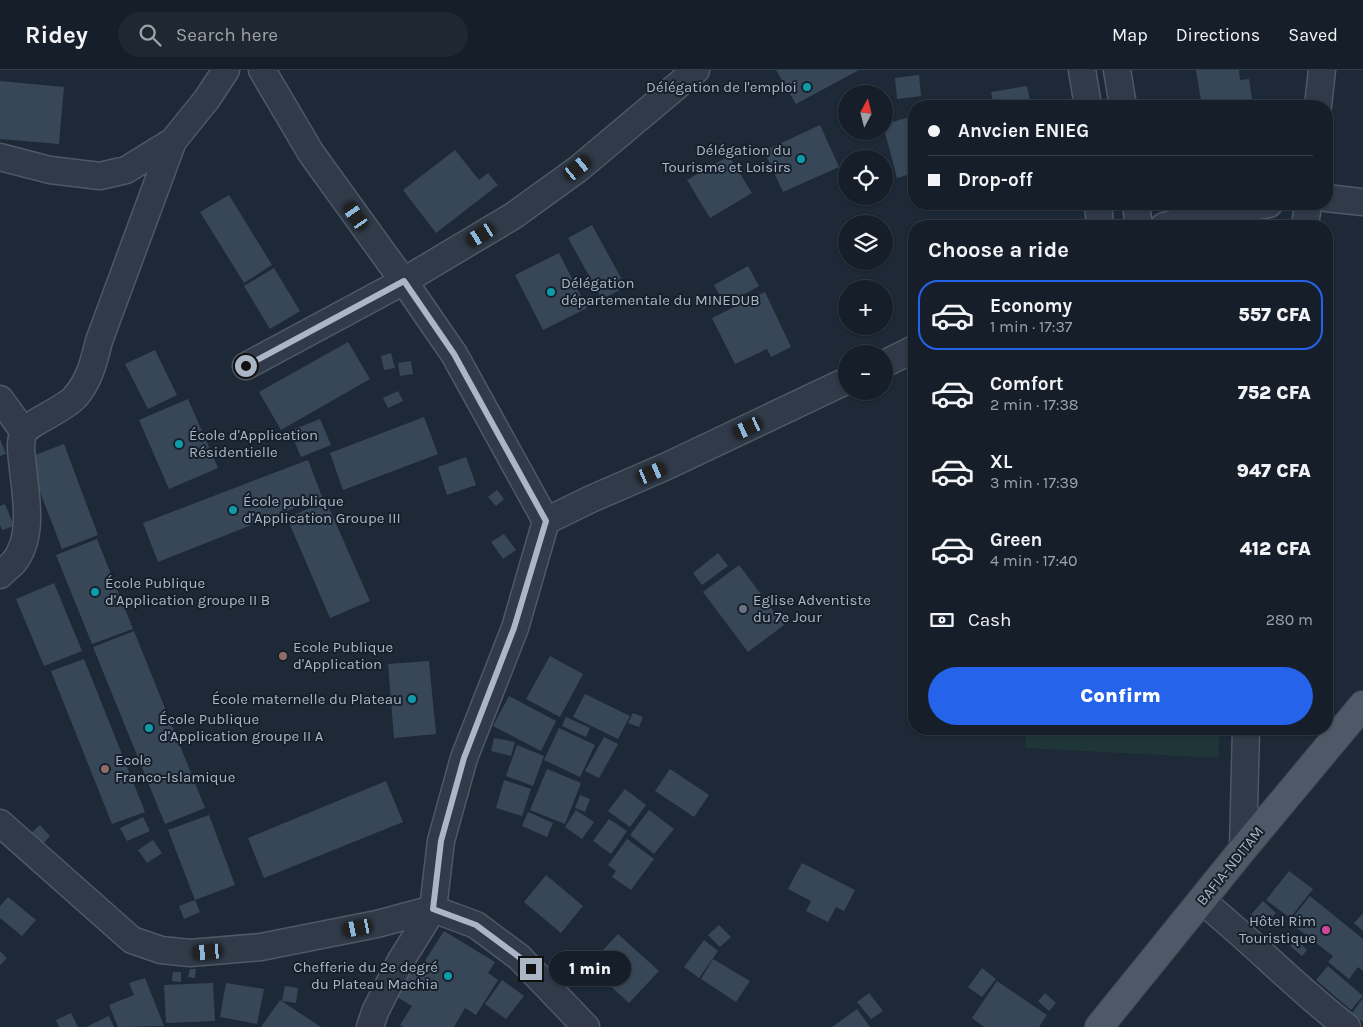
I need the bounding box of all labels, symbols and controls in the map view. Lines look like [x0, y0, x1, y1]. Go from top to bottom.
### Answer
search box [118, 12, 468, 57]
text: Ridey [25, 21, 88, 49]
icon: search [136, 21, 164, 49]
text: Search here [176, 24, 278, 46]
text: Map [1112, 24, 1148, 46]
text: Directions [1176, 24, 1260, 46]
text: Saved [1288, 24, 1338, 46]
place label: Délégation de l'emploi [646, 78, 797, 96]
marker: Délégation de l'emploi [801, 81, 813, 93]
north arrow [838, 85, 892, 140]
map controls [838, 85, 893, 400]
text: Anvcien ENIEG [958, 120, 1089, 142]
place label: Délégation du Tourisme et Loisirs [662, 141, 791, 176]
button: locate [838, 150, 893, 205]
car [561, 153, 594, 183]
marker: Délégation du Tourisme et Loisirs [795, 153, 807, 165]
text: Drop-off [958, 169, 1033, 191]
car [341, 199, 370, 233]
button: layers [838, 215, 893, 270]
car [464, 221, 497, 249]
text: Choose a ride [928, 237, 1069, 263]
place label: Délégation départementale du MINEDUB [561, 274, 760, 309]
button: + [838, 280, 893, 335]
marker: Délégation départementale du MINEDUB [545, 286, 557, 298]
icon: car [930, 293, 975, 338]
text: Economy [990, 295, 1072, 317]
text: 557 CFA [1238, 304, 1311, 326]
text: 1 min · 17:37 [990, 317, 1072, 336]
button: − [838, 345, 893, 400]
route start [235, 355, 257, 377]
icon: car [930, 371, 975, 416]
text: Comfort [990, 373, 1064, 395]
text: 752 CFA [1238, 382, 1311, 404]
text: 2 min · 17:38 [990, 395, 1079, 414]
car [731, 415, 764, 441]
place label: École d'Application Résidentielle [189, 426, 318, 461]
marker: École d'Application Résidentielle [173, 438, 185, 450]
icon: car [930, 449, 975, 494]
text: XL [990, 451, 1012, 473]
car [635, 460, 668, 486]
text: 947 CFA [1237, 460, 1311, 482]
text: 3 min · 17:39 [990, 473, 1078, 492]
place label: École publique d'Application Groupe III [243, 492, 401, 527]
marker: École publique d'Application Groupe III [227, 504, 239, 516]
icon: car [930, 527, 975, 572]
text: Green [990, 529, 1042, 551]
text: 412 CFA [1240, 538, 1311, 560]
text: 4 min · 17:40 [990, 551, 1078, 570]
place label: École Publique d'Application groupe II B [105, 574, 270, 609]
marker: École Publique d'Application groupe II B [89, 586, 101, 598]
place label: Eglise Adventiste du 7e Jour [753, 591, 871, 626]
marker: Eglise Adventiste du 7e Jour [737, 603, 749, 615]
icon: cash [928, 606, 956, 634]
text: Cash [968, 609, 1012, 631]
text: 280 m [1266, 610, 1313, 629]
place label: Ecole Publique d'Application [293, 638, 393, 673]
marker: Ecole Publique d'Application [277, 650, 289, 662]
button: Confirm [928, 667, 1313, 725]
place label: École maternelle du Plateau [212, 690, 402, 708]
marker: École maternelle du Plateau [406, 693, 418, 705]
place label: École Publique d'Application groupe II A [159, 710, 324, 745]
marker: École Publique d'Application groupe II A [143, 722, 155, 734]
place label: Ecole Franco-Islamique [115, 751, 235, 786]
marker: Ecole Franco-Islamique [99, 763, 111, 775]
street label: BAFIA-NDITAM [1193, 823, 1267, 909]
place label: Hôtel Rim Touristique [1239, 912, 1316, 947]
car [341, 918, 374, 938]
marker: Hôtel Rim Touristique [1320, 924, 1332, 936]
car [192, 943, 223, 961]
callout: 1 min [548, 952, 631, 986]
place label: Chefferie du 2e degré du Plateau Machia [293, 958, 438, 993]
route end [520, 958, 542, 980]
text: 1 min [569, 959, 611, 978]
marker: Chefferie du 2e degré du Plateau Machia [442, 970, 454, 982]

